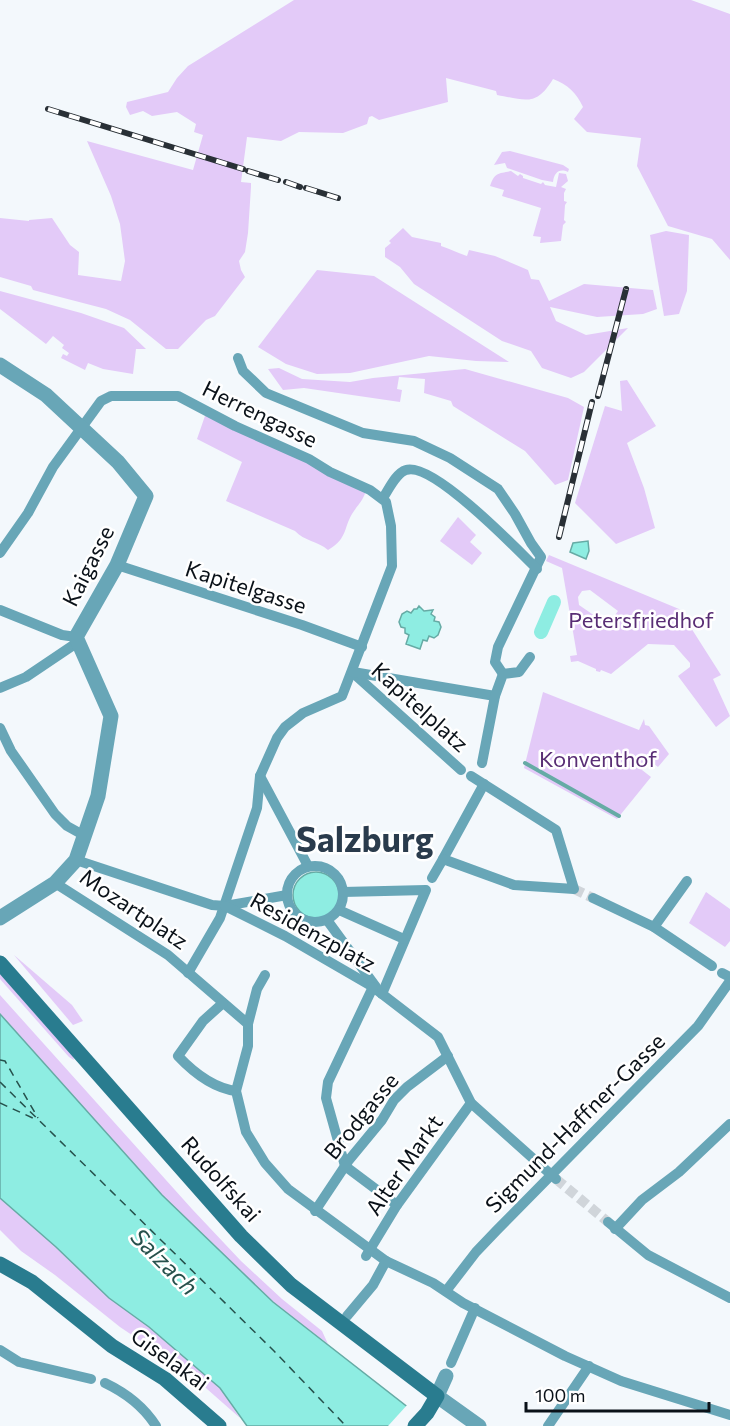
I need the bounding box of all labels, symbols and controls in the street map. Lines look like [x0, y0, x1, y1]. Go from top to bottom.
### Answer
street label: Herrengasse [198, 374, 322, 453]
street label: Kaigasse [56, 521, 119, 611]
street label: Kapitelgasse [182, 554, 310, 619]
park label: Petersfriedhof [568, 606, 714, 633]
street label: Kapitelplatz [366, 656, 474, 757]
park label: Konventhof [539, 745, 657, 772]
district label: Salzburg [296, 817, 434, 859]
street label: Mozartplatz [75, 863, 193, 955]
street label: Residenzplatz [246, 886, 381, 977]
street label: Sigmund-Haffner-Gasse [479, 1027, 670, 1218]
street label: Brodgasse [318, 1067, 404, 1164]
street label: Alter Markt [359, 1109, 448, 1220]
street label: Rudolfskai [176, 1130, 267, 1227]
water label: Salzach [126, 1221, 205, 1300]
street label: Giselakai [126, 1321, 214, 1396]
scale bar [526, 1375, 709, 1413]
text: 100 m [535, 1384, 585, 1406]

